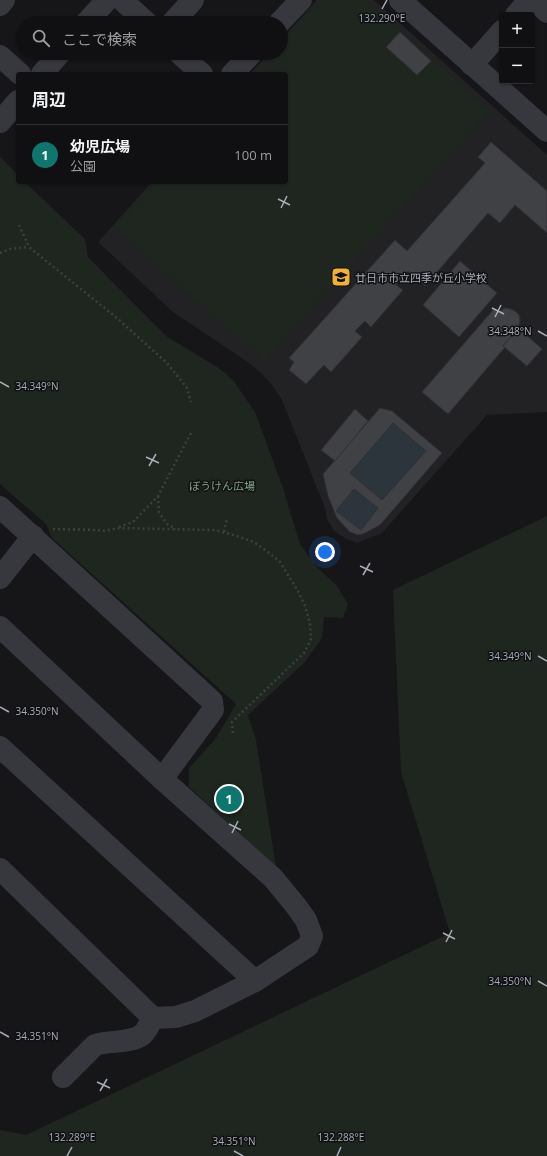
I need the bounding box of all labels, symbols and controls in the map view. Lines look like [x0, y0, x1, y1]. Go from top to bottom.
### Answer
text: 132.290°E [359, 11, 405, 25]
map controls [499, 12, 535, 84]
button: + [499, 12, 535, 48]
search box [16, 16, 288, 60]
icon: search [30, 27, 52, 49]
text: ここで検索 [62, 29, 137, 49]
button: − [499, 48, 535, 84]
text: 周辺 [32, 88, 66, 111]
text: 幼児広場 [70, 136, 130, 156]
text: 1 [41, 146, 49, 164]
text: 100 m [234, 146, 272, 164]
text: 公園 [70, 157, 96, 175]
school or university icon: 廿日市市立四季が丘小学校 [330, 266, 352, 288]
place label: 廿日市市立四季が丘小学校 [355, 270, 487, 285]
text: 34.348°N [488, 324, 532, 338]
text: 34.349°N [15, 379, 59, 393]
park label: ぼうけん広場 [189, 478, 255, 493]
your location [315, 542, 335, 562]
text: 34.349°N [488, 649, 532, 663]
text: 34.350°N [15, 704, 59, 718]
pin: 1 [216, 784, 242, 814]
text: 34.350°N [488, 974, 532, 988]
text: 34.351°N [15, 1029, 59, 1043]
text: 132.289°E [49, 1130, 95, 1144]
text: 132.288°E [318, 1130, 364, 1144]
text: 34.351°N [212, 1134, 256, 1148]

